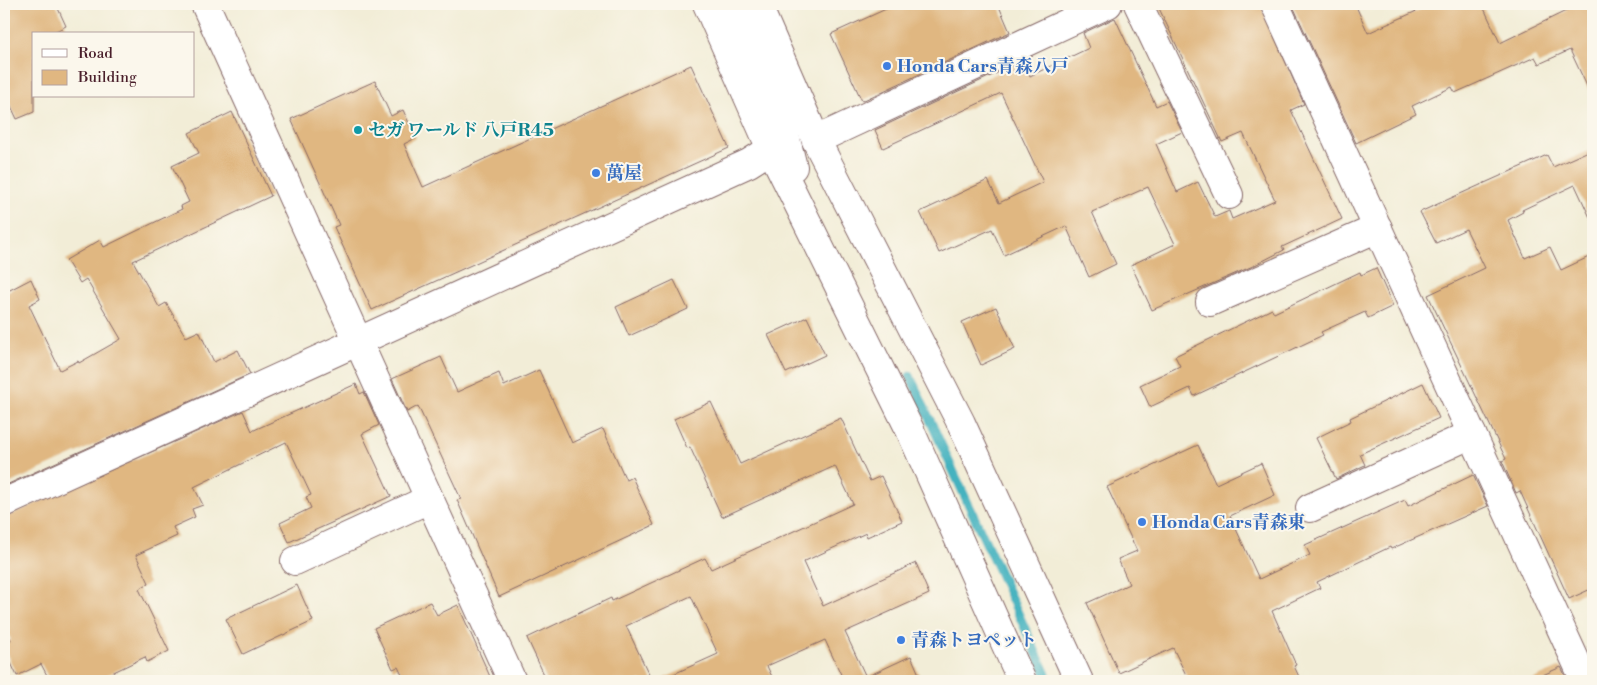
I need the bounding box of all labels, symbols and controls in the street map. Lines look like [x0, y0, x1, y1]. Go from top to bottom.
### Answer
legend [32, 32, 195, 98]
text: Road [78, 44, 113, 63]
place label: Honda Cars青森八戸 [897, 55, 1069, 78]
marker: Honda Cars青森八戸 [881, 60, 893, 72]
text: Building [77, 68, 137, 87]
place label: セガ ワールド 八戸R45 [368, 119, 554, 142]
marker: セガ ワールド 八戸R45 [352, 124, 364, 136]
place label: 萬屋 [606, 162, 642, 185]
marker: 萬屋 [590, 167, 602, 179]
place label: Honda Cars青森東 [1152, 511, 1306, 534]
marker: Honda Cars青森東 [1136, 516, 1148, 528]
place label: 青森トヨペット [911, 629, 1037, 652]
marker: 青森トヨペット [895, 634, 907, 646]

